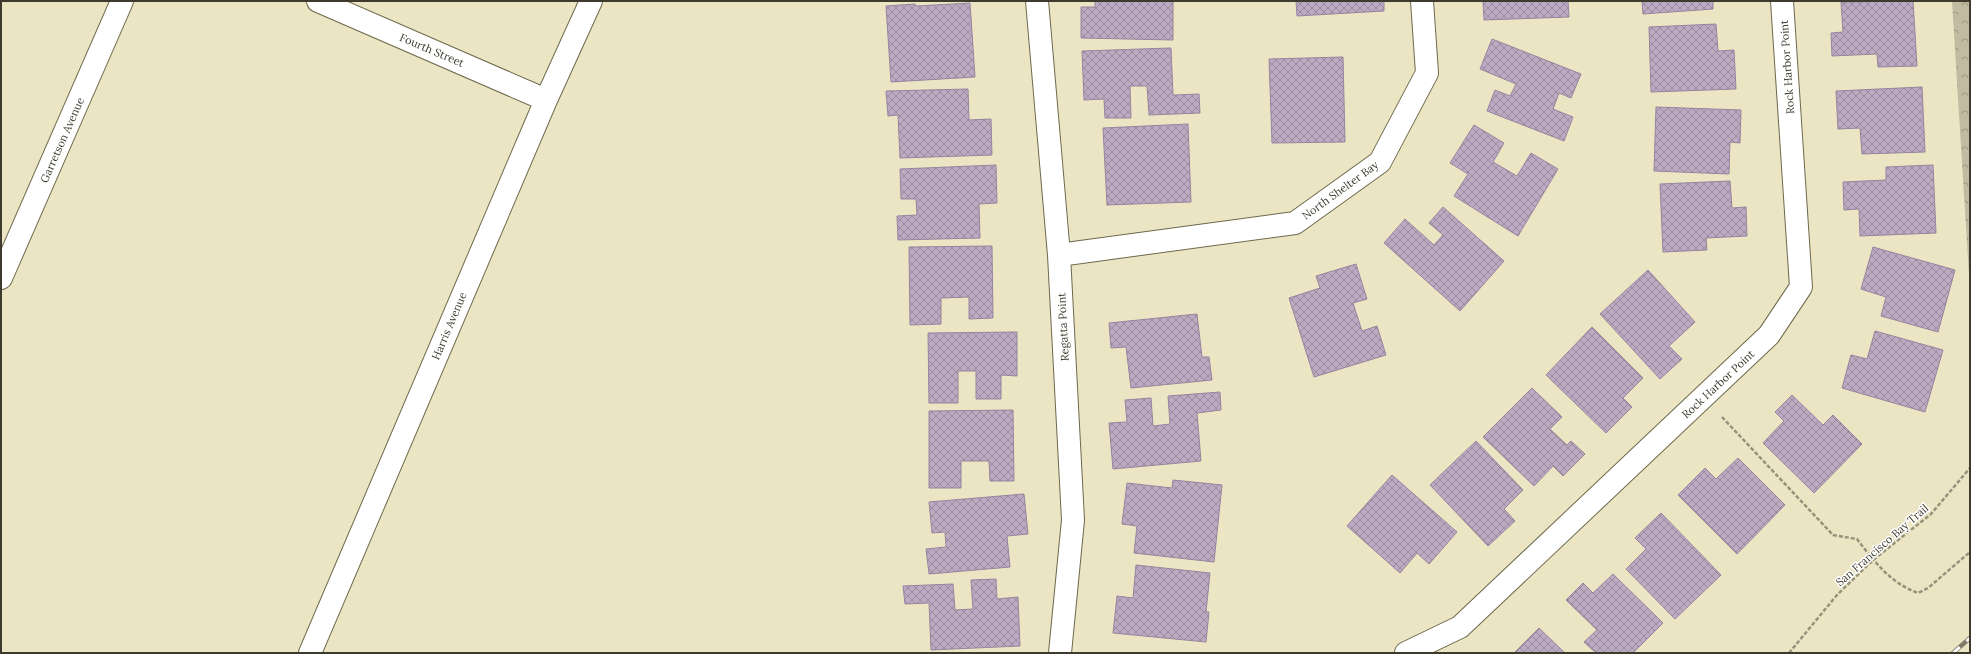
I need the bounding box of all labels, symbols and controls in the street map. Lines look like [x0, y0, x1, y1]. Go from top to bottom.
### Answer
street label: Rock Harbor Point [1777, 19, 1797, 114]
street label: Fourth Street [398, 30, 467, 70]
street label: Garretson Avenue [37, 95, 87, 185]
street label: North Shelter Bay [1299, 157, 1381, 222]
street label: Harris Avenue [428, 290, 470, 362]
street label: Regatta Point [1054, 292, 1072, 362]
street label: Rock Harbor Point [1679, 346, 1758, 421]
street label: San Francisco Bay Trail [1833, 501, 1931, 589]

